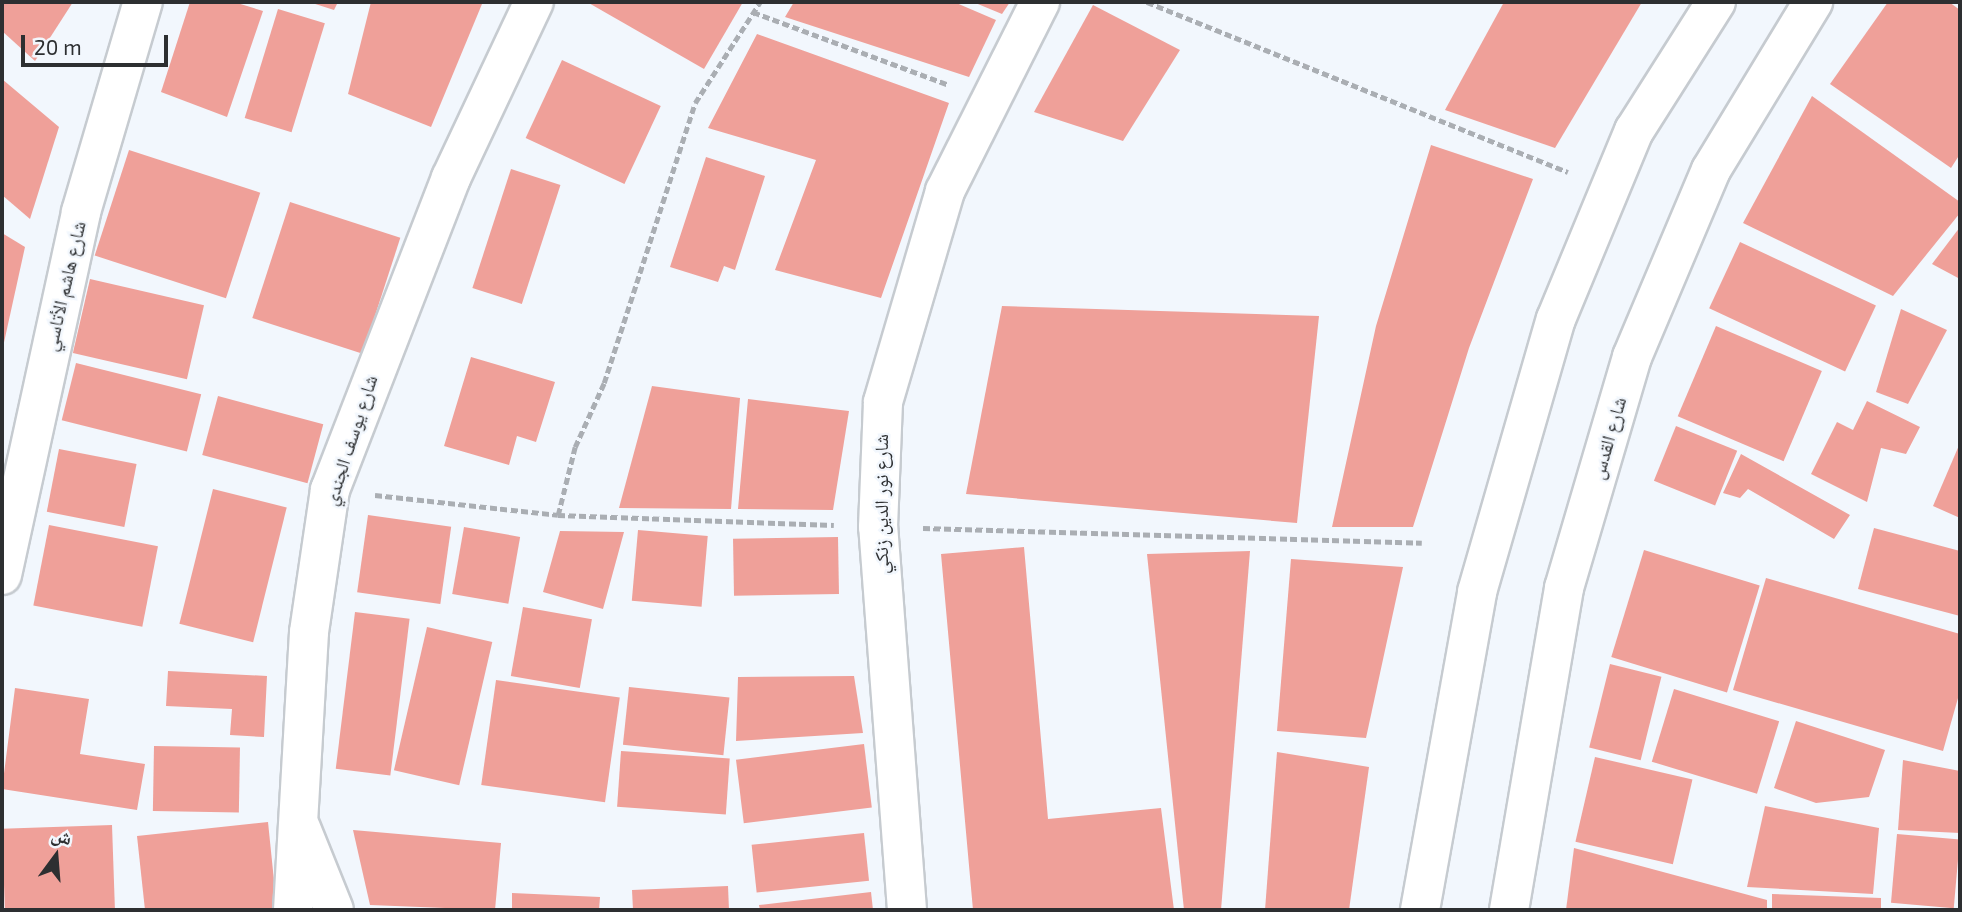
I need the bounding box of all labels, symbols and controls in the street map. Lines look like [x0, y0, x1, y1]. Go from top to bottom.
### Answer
scale bar [24, 21, 172, 65]
text: 20 m [34, 34, 82, 59]
street label: شارع هاشم الأتاسي [38, 219, 90, 353]
street label: شارع يوسف الجندي [318, 372, 382, 508]
street label: شارع القدس [1585, 394, 1631, 482]
street label: شارع نور الدين زنكي [870, 434, 892, 574]
north arrow [21, 821, 91, 891]
text: ش [49, 821, 75, 849]

